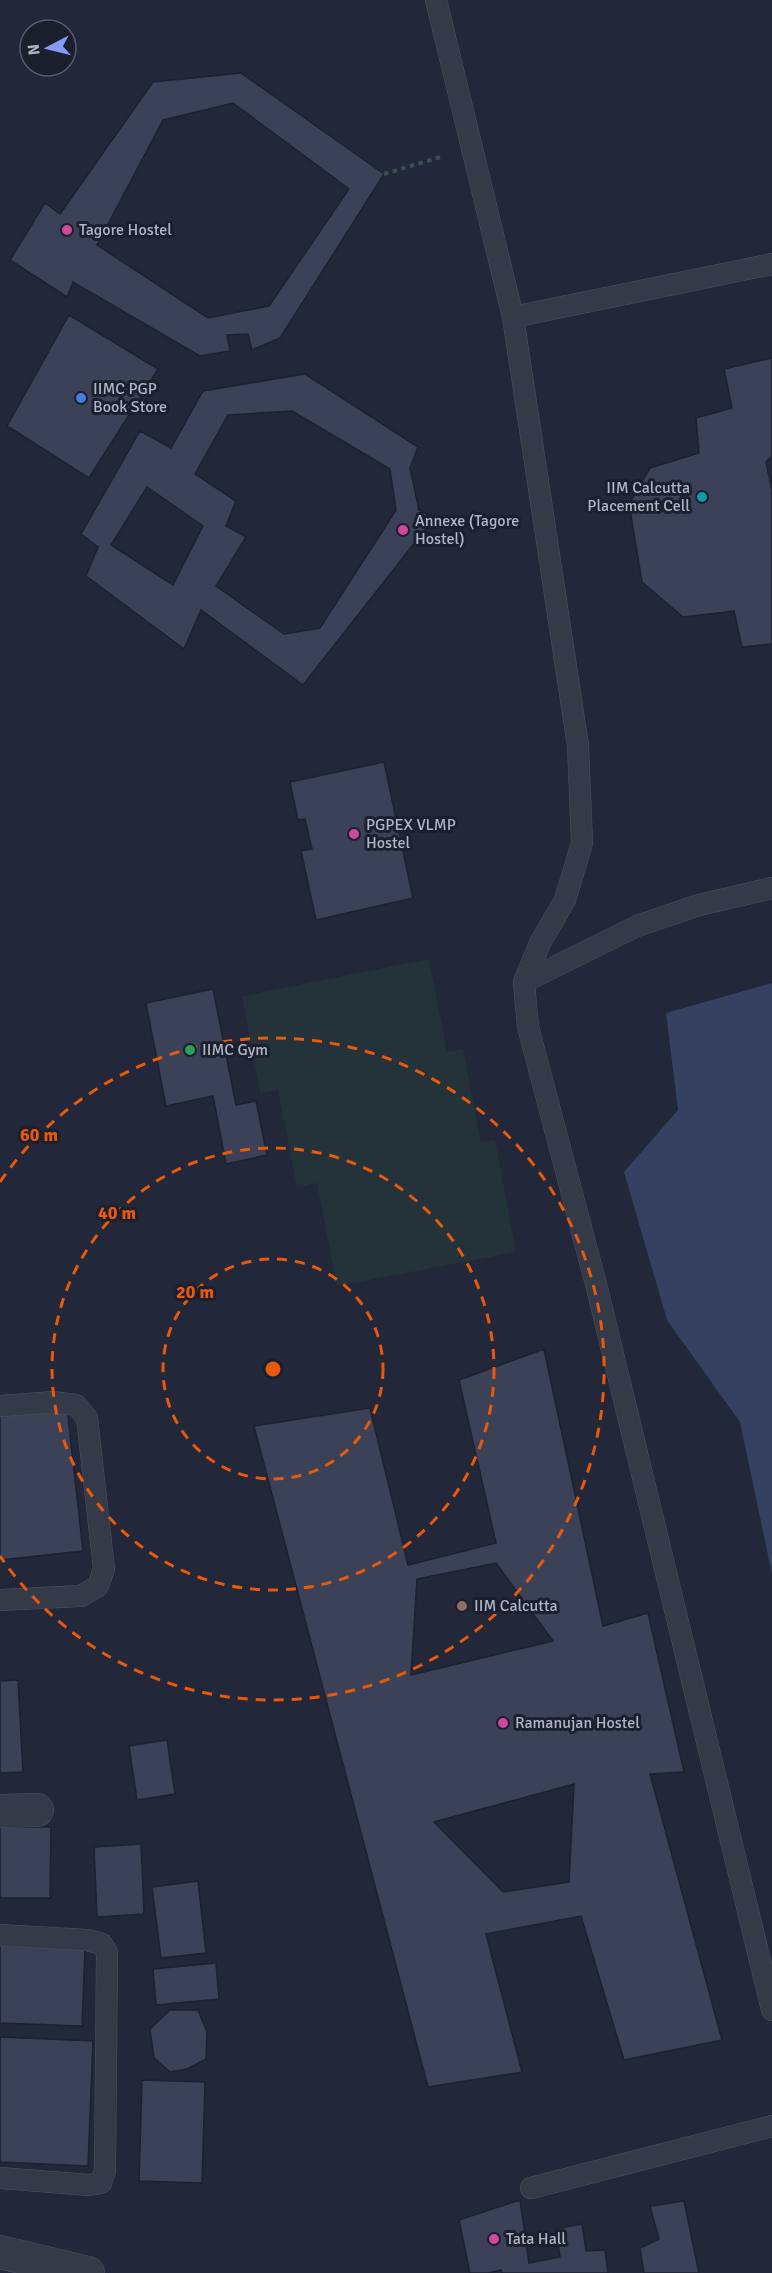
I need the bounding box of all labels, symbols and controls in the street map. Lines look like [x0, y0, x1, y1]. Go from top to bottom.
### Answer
north arrow [18, 18, 78, 78]
text: N [24, 43, 45, 56]
place label: Tagore Hostel [79, 220, 172, 240]
marker: Tagore Hostel [60, 223, 74, 237]
place label: IIMC PGP Book Store [93, 379, 167, 417]
marker: IIMC PGP Book Store [74, 391, 88, 405]
place label: IIM Calcutta Placement Cell [587, 478, 690, 516]
marker: IIM Calcutta Placement Cell [695, 490, 709, 504]
place label: Annexe (Tagore Hostel) [415, 511, 519, 549]
marker: Annexe (Tagore Hostel) [396, 523, 410, 537]
place label: PGPEX VLMP Hostel [366, 815, 456, 853]
marker: PGPEX VLMP Hostel [347, 827, 361, 841]
place label: IIMC Gym [202, 1040, 268, 1060]
marker: IIMC Gym [183, 1043, 197, 1057]
text: 60 m [20, 1124, 58, 1146]
text: 40 m [98, 1202, 136, 1224]
text: 20 m [176, 1281, 214, 1303]
centre of rings [263, 1359, 283, 1379]
place label: IIM Calcutta [474, 1596, 558, 1616]
marker: IIM Calcutta [455, 1599, 469, 1613]
place label: Ramanujan Hostel [515, 1713, 640, 1733]
marker: Ramanujan Hostel [496, 1716, 510, 1730]
place label: Tata Hall [506, 2229, 566, 2249]
marker: Tata Hall [487, 2232, 501, 2246]

